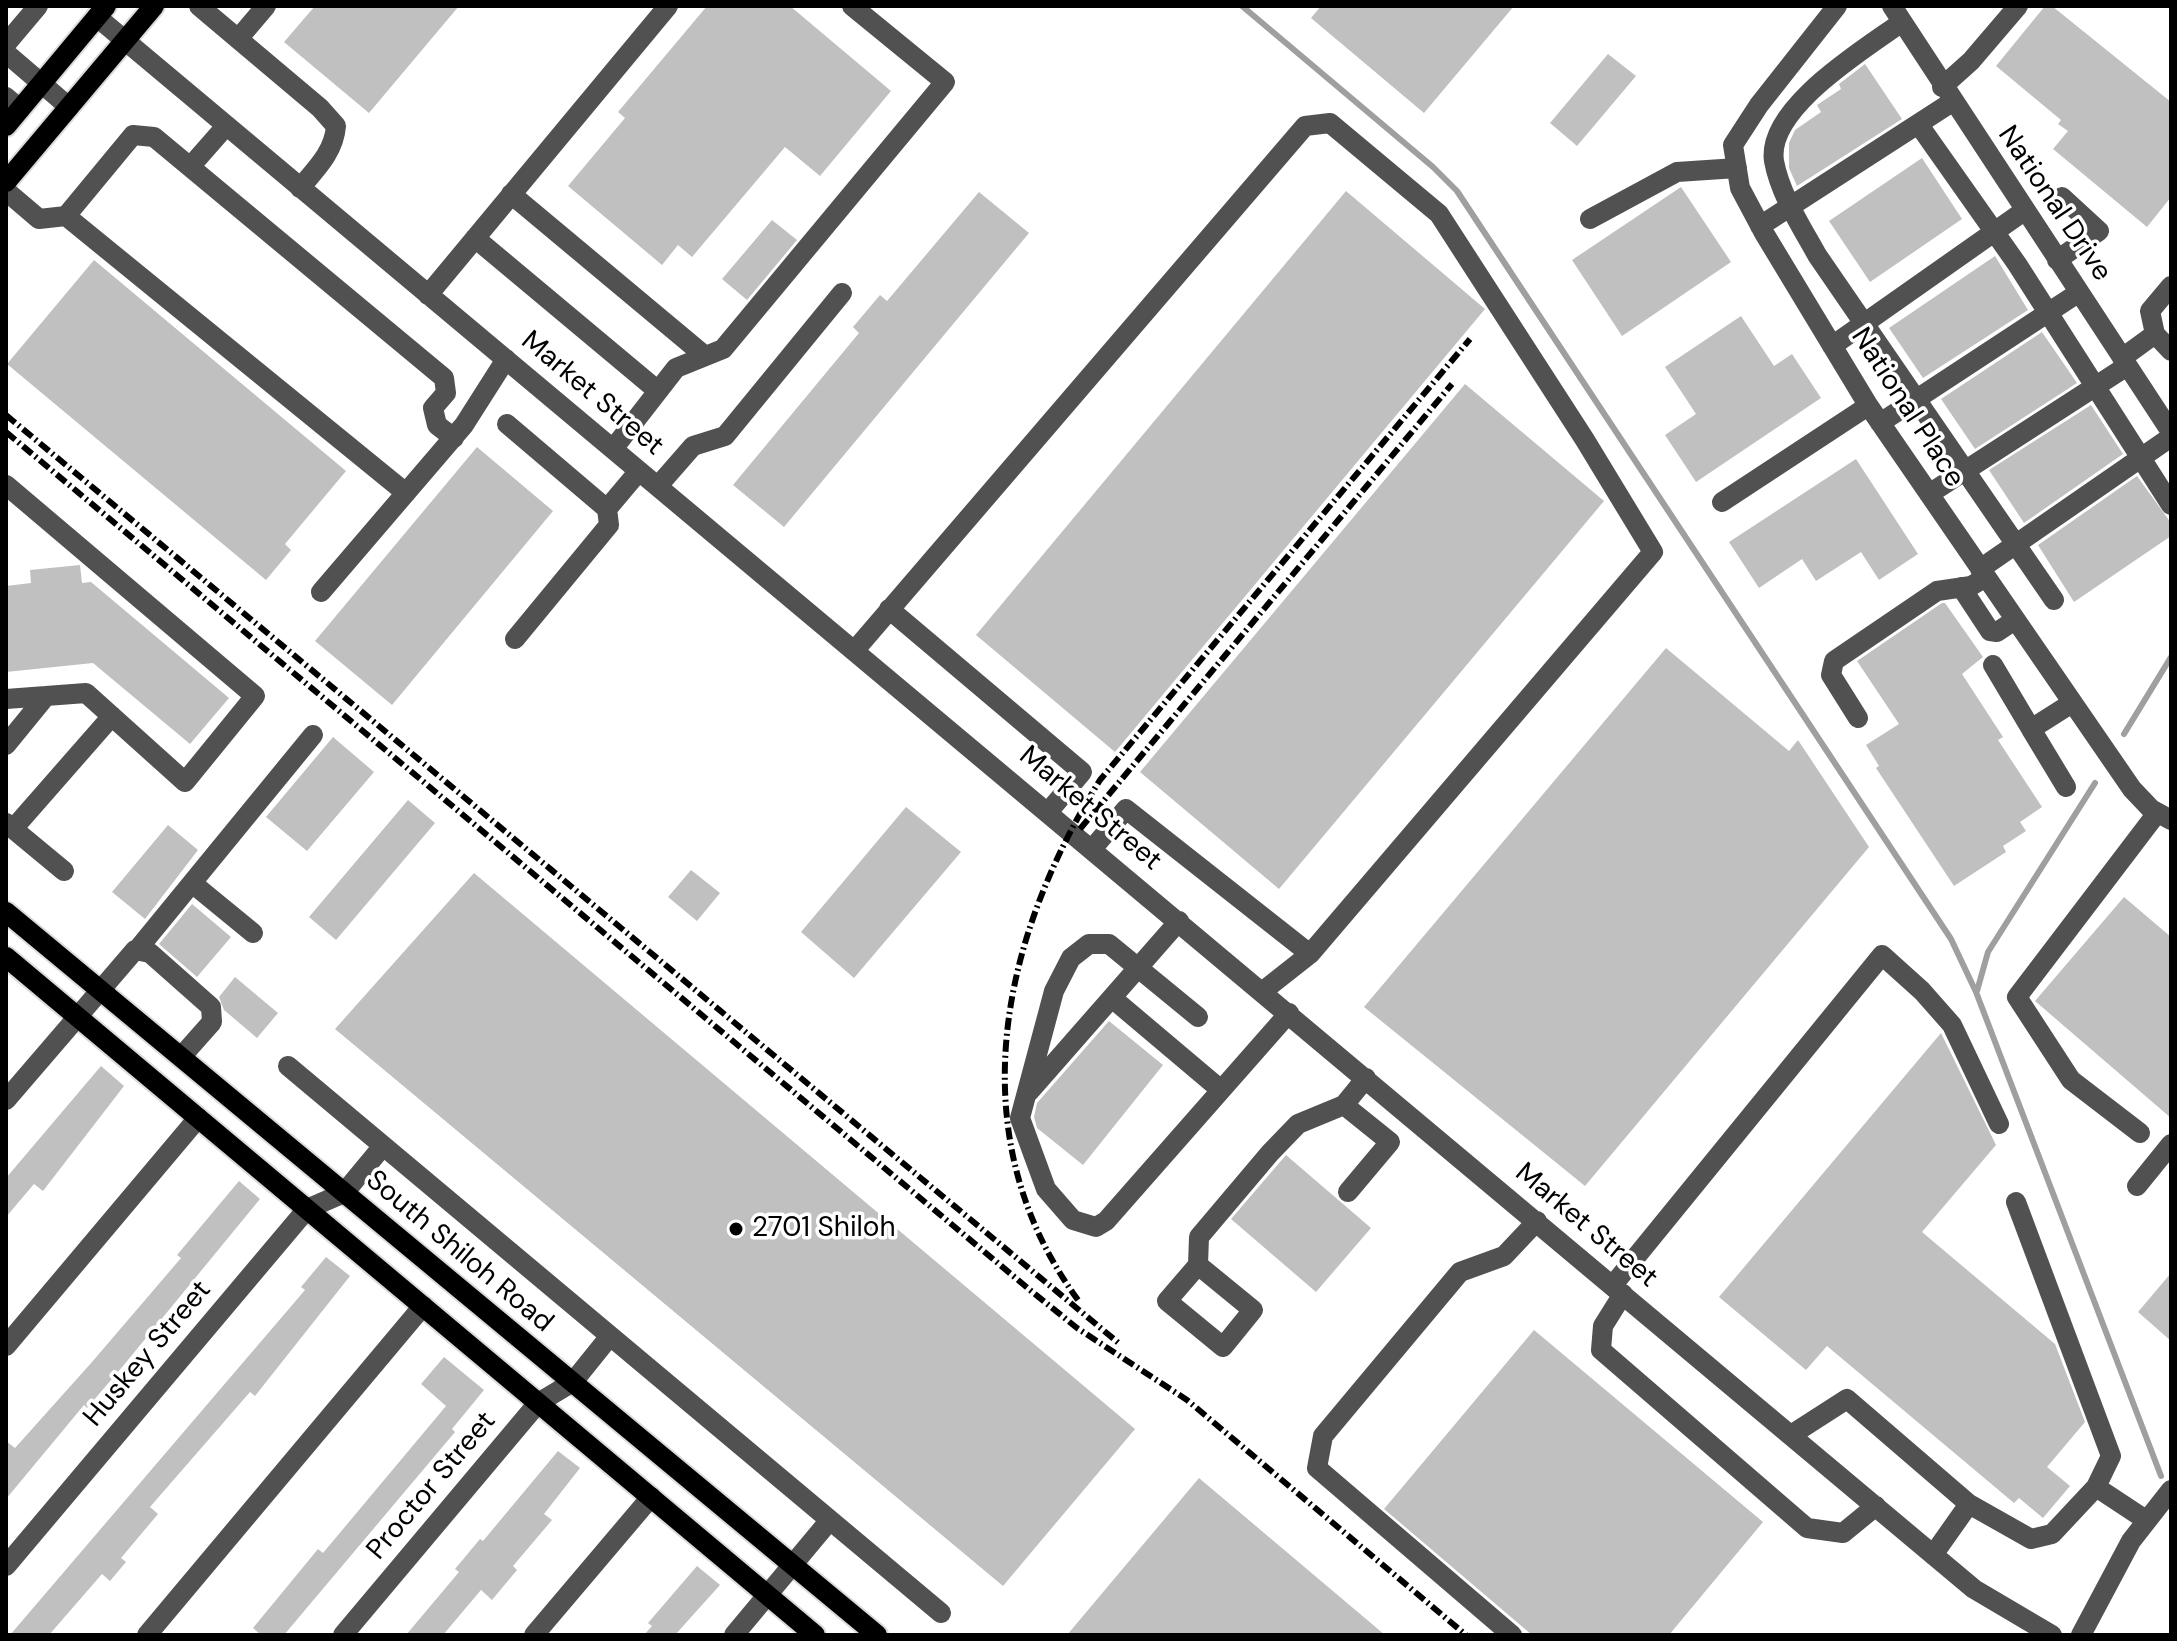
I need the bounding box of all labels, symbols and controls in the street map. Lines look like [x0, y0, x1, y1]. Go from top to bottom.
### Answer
street label: National Drive [1990, 120, 2118, 288]
street label: National Place [1843, 322, 1971, 494]
street label: Market Street [514, 325, 670, 463]
street label: Market Street [1012, 740, 1168, 878]
street label: Market Street [1508, 1157, 1664, 1295]
street label: South Shiloh Road [359, 1164, 559, 1340]
place label: 2701 Shiloh [752, 1212, 896, 1246]
marker: 2701 Shiloh [727, 1220, 745, 1238]
street label: Huskey Street [77, 1274, 219, 1434]
street label: Proctor Street [360, 1405, 504, 1567]

